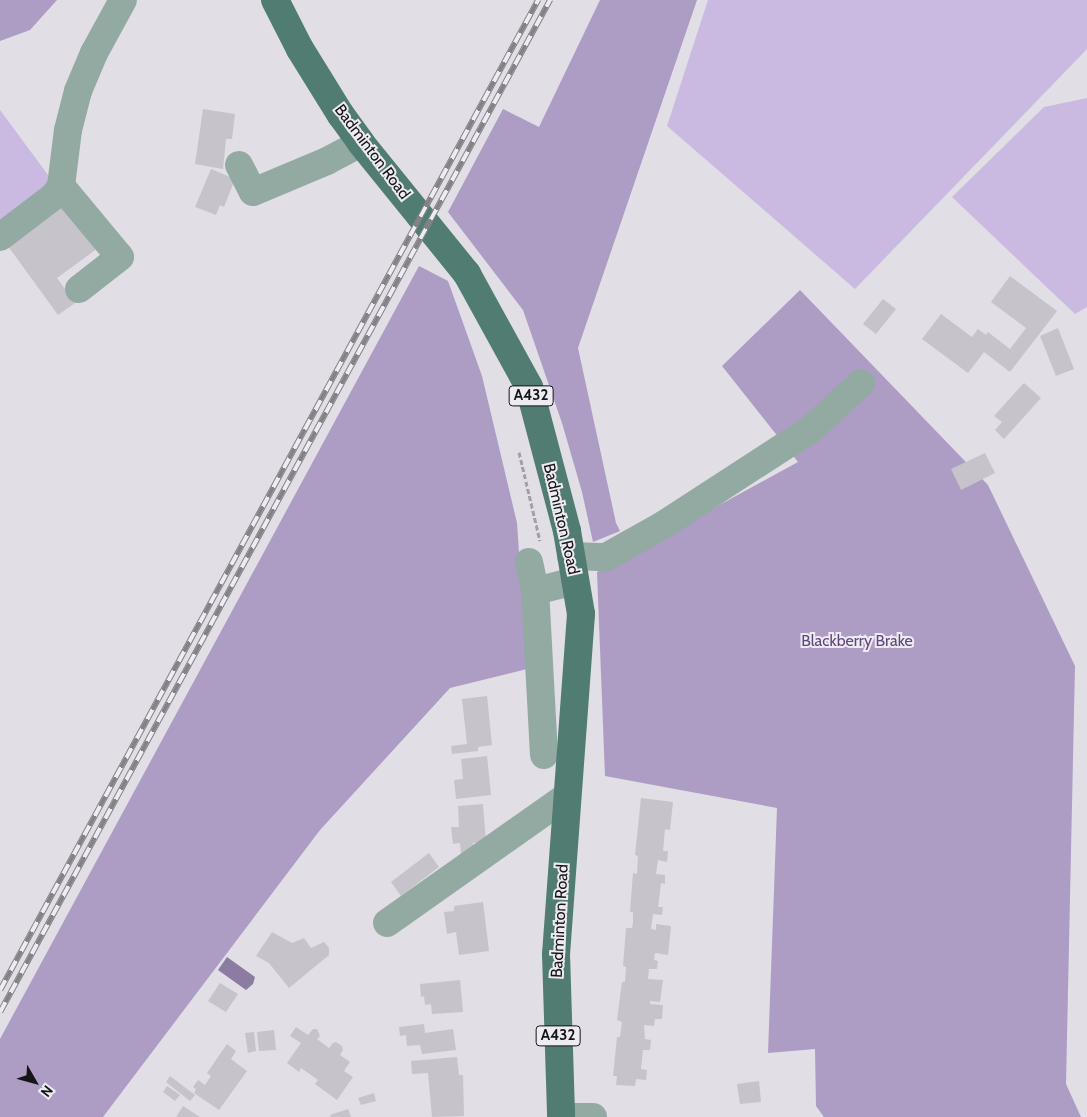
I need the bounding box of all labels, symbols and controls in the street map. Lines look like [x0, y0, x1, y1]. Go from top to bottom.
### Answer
street label: Badminton Road [330, 101, 414, 203]
road number: A432 [508, 384, 554, 408]
street label: Badminton Road [539, 461, 583, 577]
park label: Blackberry Brake [801, 631, 913, 651]
street label: Badminton Road [547, 864, 573, 978]
road number: A432 [536, 1024, 580, 1048]
north arrow [10, 1057, 60, 1107]
text: N [37, 1082, 57, 1101]

